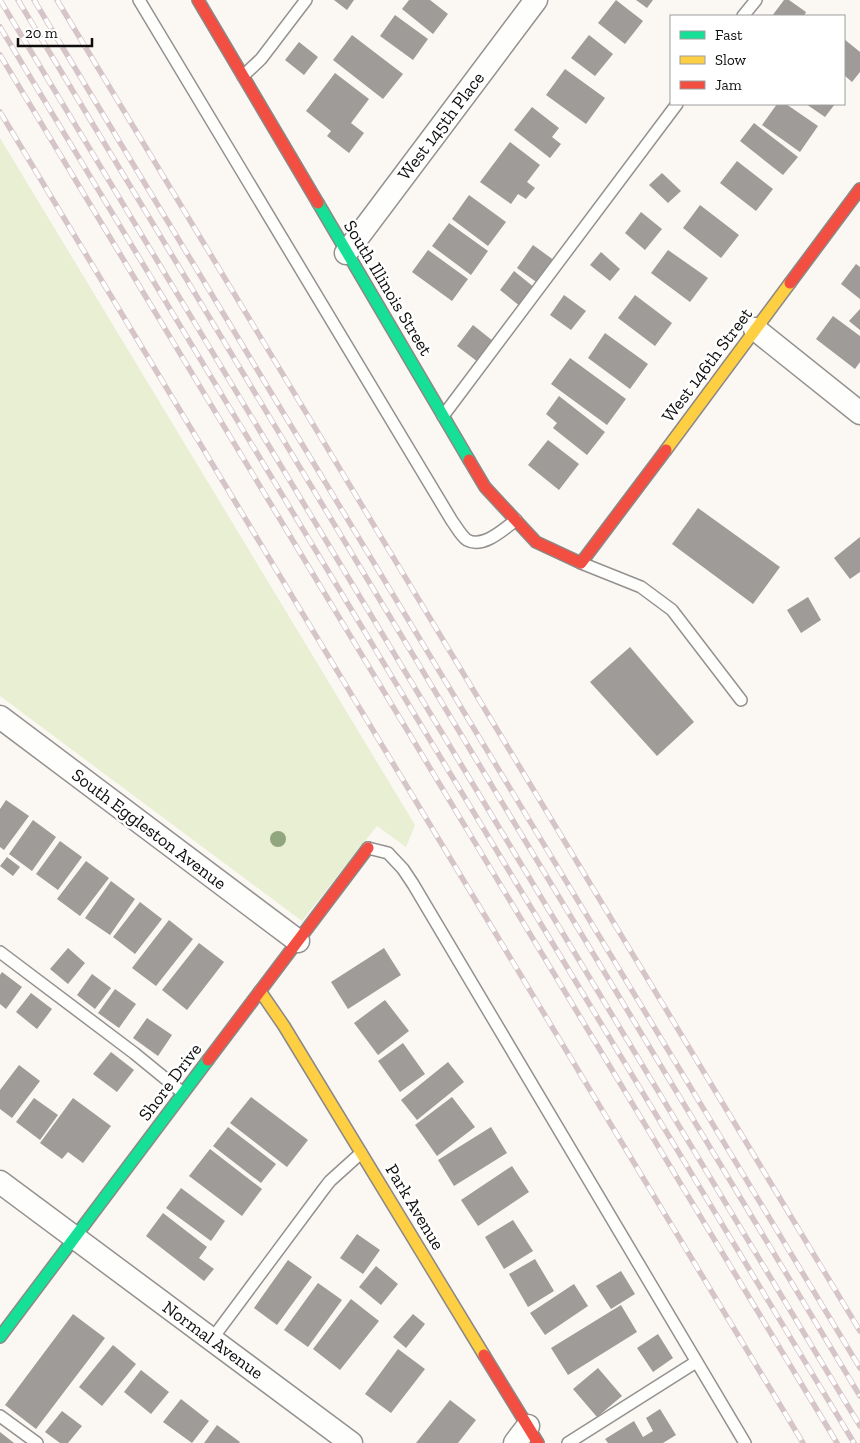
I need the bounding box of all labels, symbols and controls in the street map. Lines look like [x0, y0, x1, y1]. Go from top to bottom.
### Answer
scale bar [18, 15, 91, 47]
legend [670, 15, 845, 105]
text: 20 m [25, 24, 58, 42]
text: Fast [715, 26, 743, 44]
text: Slow [715, 51, 747, 69]
street label: West 145th Place [393, 67, 489, 185]
text: Jam [715, 76, 742, 94]
street label: South Illinois Street [339, 216, 437, 360]
street label: West 146th Street [657, 303, 757, 426]
street label: South Eggleston Avenue [67, 764, 231, 894]
street label: Shore Drive [134, 1039, 206, 1125]
street label: Park Avenue [381, 1160, 449, 1254]
street label: Normal Avenue [158, 1296, 268, 1384]

